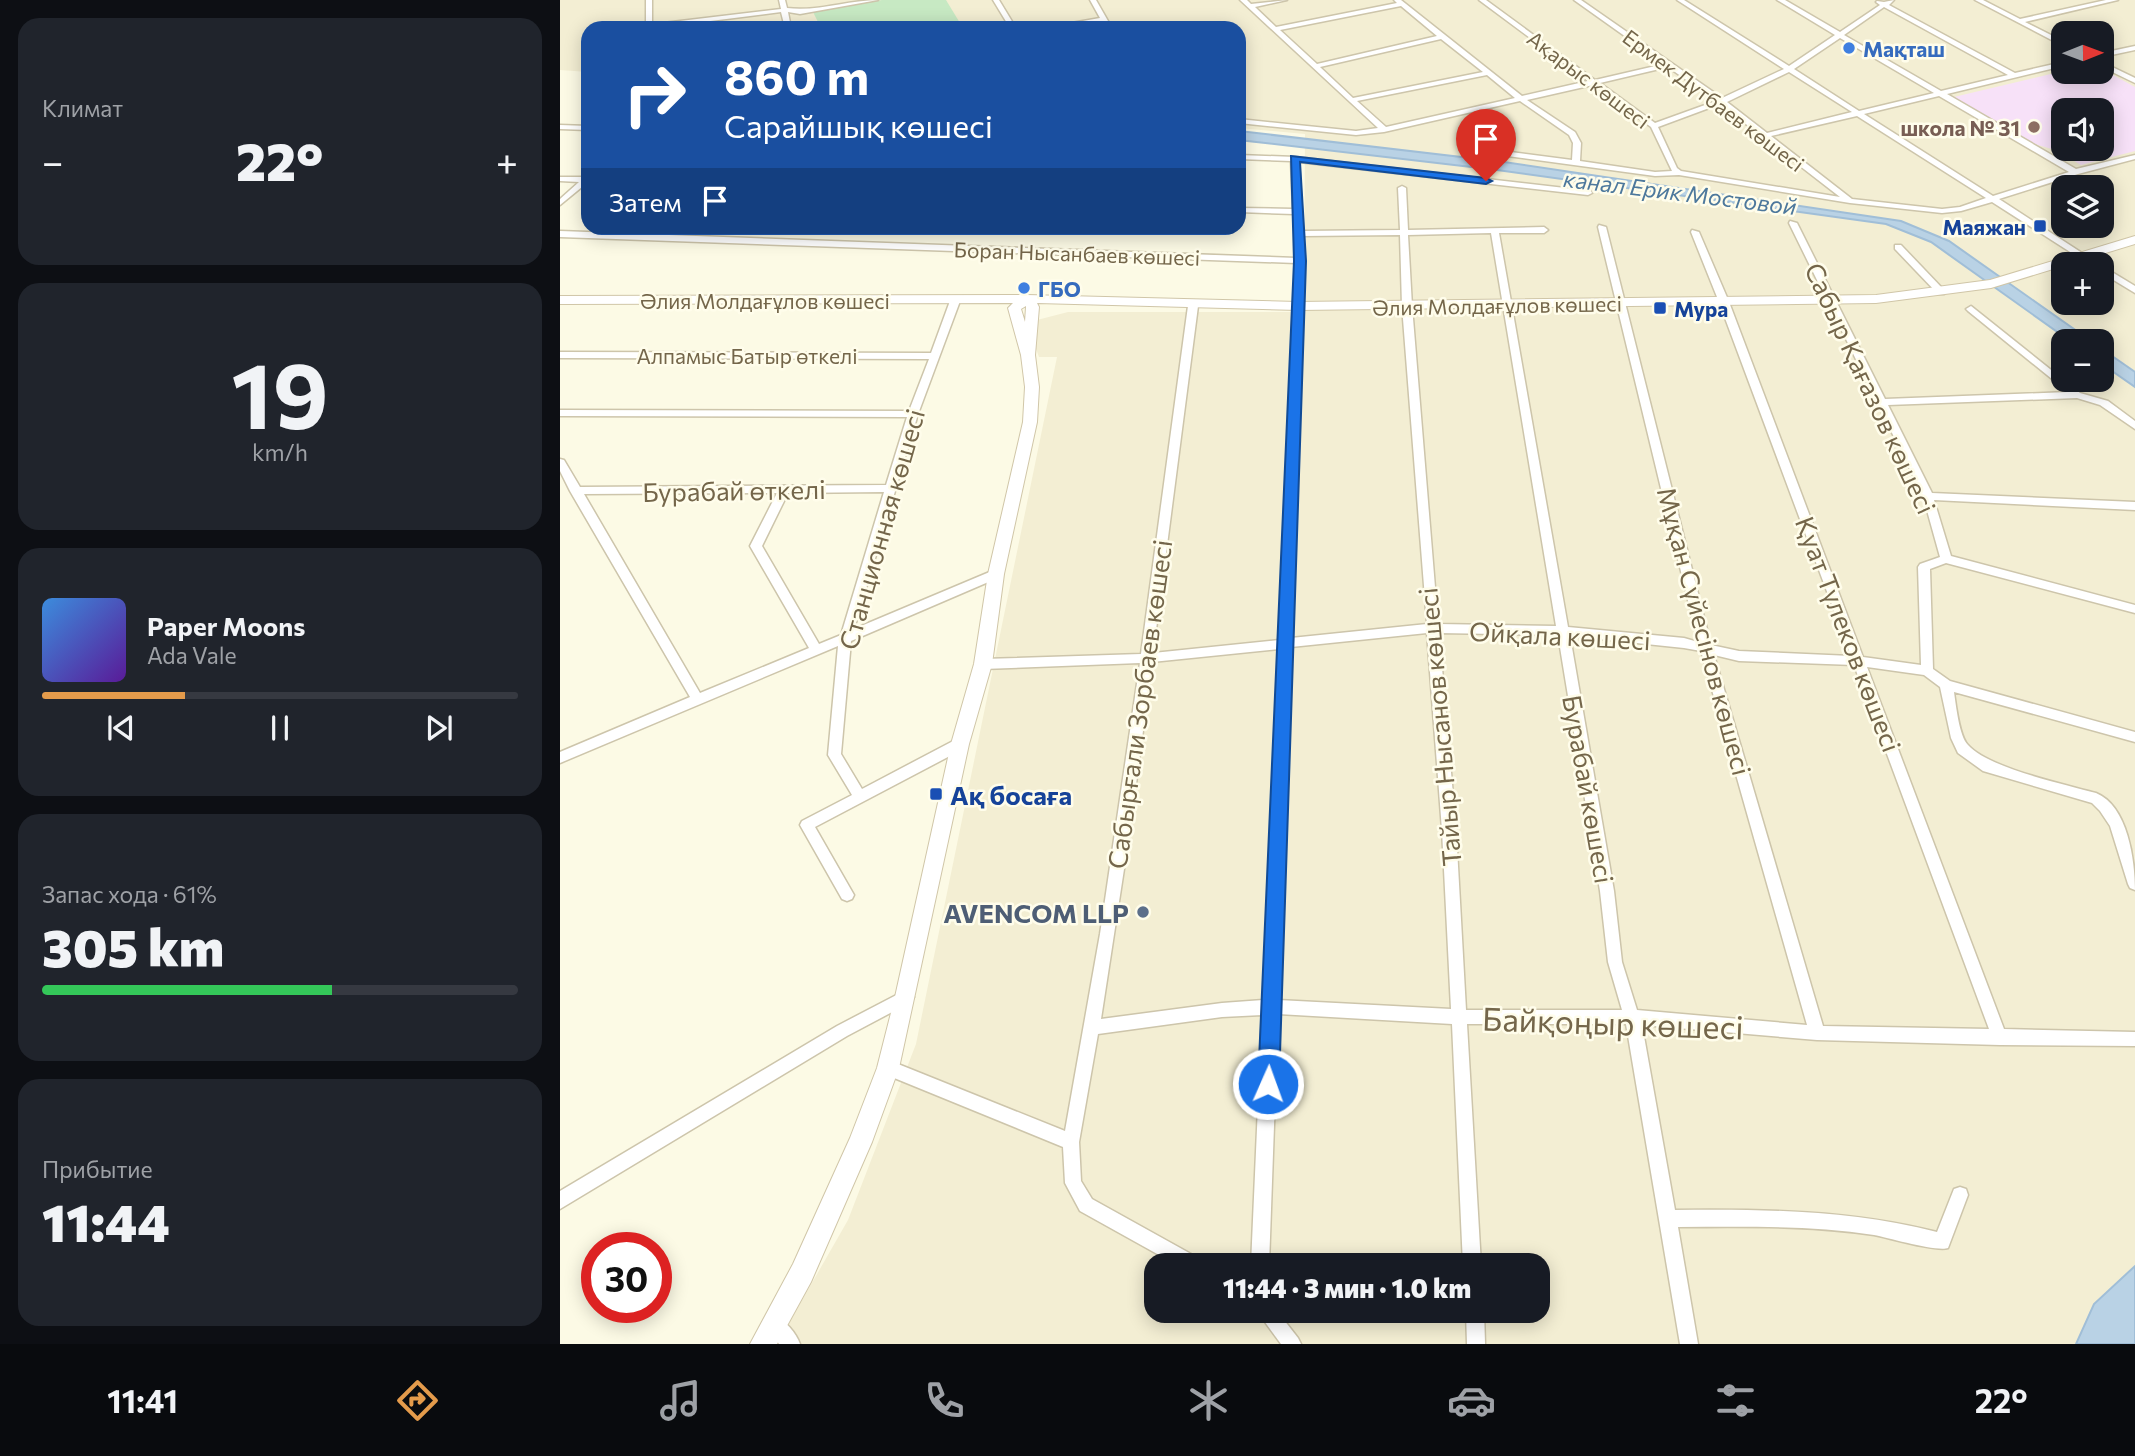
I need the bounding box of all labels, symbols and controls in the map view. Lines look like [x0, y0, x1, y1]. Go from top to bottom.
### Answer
north arrow [2051, 21, 2114, 84]
map controls [2051, 21, 2114, 392]
street label: Ермек Дүтбаев көшесi [1618, 24, 1810, 176]
street label: Ақарыс көшесi [1523, 25, 1655, 133]
place label: Мақташ [1863, 36, 1945, 61]
marker: Мақташ [1841, 40, 1857, 56]
text: 860 m [724, 45, 869, 105]
icon: right [609, 49, 700, 140]
text: Климат [42, 94, 123, 122]
button: sound [2051, 98, 2114, 161]
text: Сарайшық көшесі [724, 105, 993, 145]
pin [1456, 109, 1516, 181]
place label: школа № 31 [1900, 115, 2020, 140]
marker: школа № 31 [2026, 119, 2042, 135]
icon: arrive [1467, 120, 1505, 158]
text: 22° [236, 128, 323, 192]
text: − [42, 137, 64, 184]
text: + [496, 137, 518, 184]
water label: канал Ерик Мостовой [1562, 164, 1798, 220]
button: layers [2051, 175, 2114, 238]
icon: arrive [696, 182, 734, 220]
text: Затем [609, 186, 682, 217]
place label: Маяжан [1943, 214, 2026, 239]
marker: Маяжан [2032, 218, 2048, 234]
street label: Боран Нысанбаев көшесі [953, 236, 1201, 270]
button: + [2051, 252, 2114, 315]
street label: Сабыр Қағазов көшесі [1799, 257, 1943, 519]
place label: ГБО [1038, 276, 1081, 301]
marker: ГБО [1016, 280, 1032, 296]
street label: Әлия Молдағұлов көшесі [640, 288, 890, 313]
street label: Әлия Молдағұлов көшесі [1372, 290, 1622, 320]
place label: Мура [1674, 296, 1728, 321]
marker: Мура [1652, 300, 1668, 316]
button: − [2051, 329, 2114, 392]
text: 19 [231, 336, 329, 448]
street label: Алпамыс Батыр өткелі [636, 343, 858, 368]
street label: Станционная көшесі [832, 405, 930, 653]
text: km/h [252, 438, 308, 466]
street label: Бурабай өткелі [642, 473, 826, 507]
street label: Мұқан Сүйесінов көшесі [1652, 484, 1758, 778]
street label: Қуат Түлеков көшесі [1790, 512, 1908, 756]
street label: Сабырғали Зорбаев көшесі [1101, 537, 1177, 871]
street label: Тайыр Нысанов көшесi [1411, 587, 1467, 867]
text: Paper Moons [147, 610, 305, 641]
street label: Ойқала көшесі [1469, 615, 1651, 655]
text: Ada Vale [147, 641, 237, 669]
street label: Бурабай көшесi [1557, 692, 1621, 886]
icon: previous [102, 709, 140, 747]
icon: pause [261, 709, 299, 747]
icon: next [420, 709, 458, 747]
place label: Ақ босаға [950, 779, 1072, 810]
marker: Ақ босаға [928, 786, 944, 802]
text: Запас хода · 61% [42, 880, 217, 908]
place label: AVENCOM LLP [943, 897, 1129, 928]
marker: AVENCOM LLP [1135, 904, 1151, 920]
text: 305 km [42, 914, 224, 978]
street label: Байқоңыр көшесi [1482, 997, 1744, 1047]
position arrow [1231, 1047, 1305, 1121]
text: Прибытие [42, 1155, 153, 1183]
text: 11:44 [42, 1189, 170, 1253]
speed limit sign: 30 [581, 1232, 672, 1323]
text: 11:44 · 3 мин · 1.0 km [1223, 1272, 1471, 1303]
icon: directions [393, 1376, 442, 1425]
icon: music [656, 1376, 705, 1425]
icon: phone [920, 1376, 969, 1425]
icon: climate [1184, 1376, 1233, 1425]
icon: car [1447, 1376, 1496, 1425]
icon: filters [1711, 1376, 1760, 1425]
text: 11:41 [107, 1380, 178, 1420]
text: 22° [1975, 1380, 2028, 1420]

